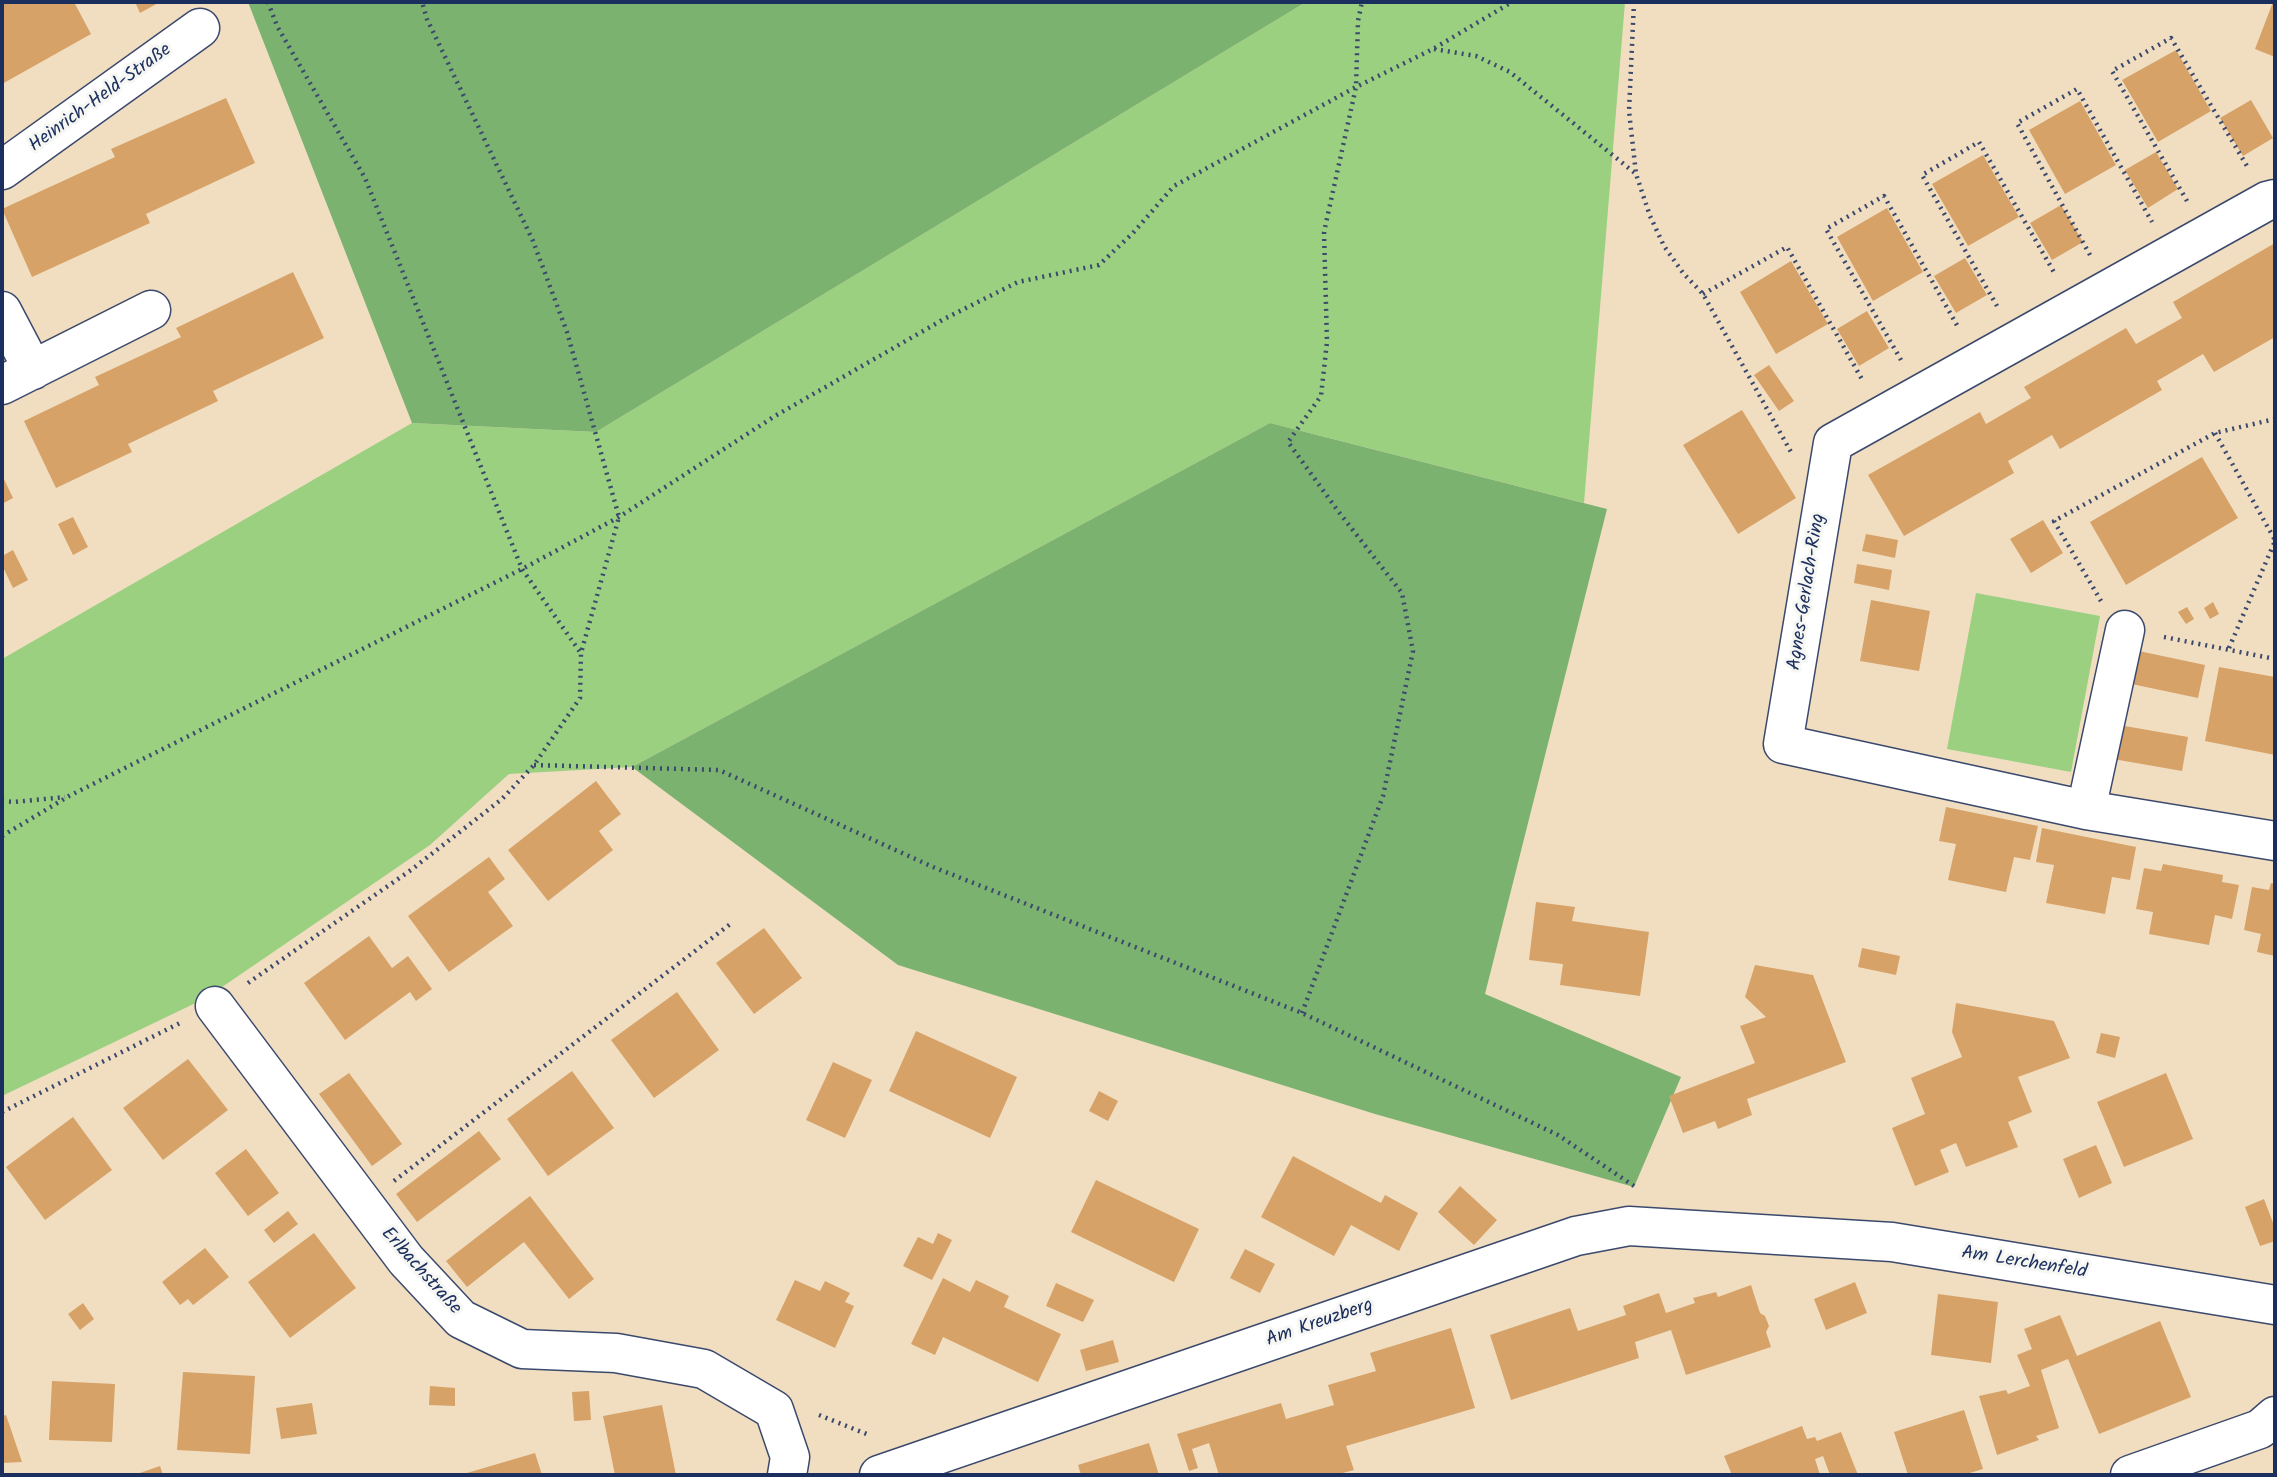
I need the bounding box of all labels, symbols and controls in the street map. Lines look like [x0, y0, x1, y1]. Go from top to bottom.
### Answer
street label: Heinrich-Held-Straße [25, 40, 177, 158]
street label: Agnes-Gerlach-Ring [1784, 512, 1832, 672]
street label: Erlbachstraße [375, 1224, 465, 1320]
street label: Am Lerchenfeld [1960, 1243, 2088, 1285]
street label: Am Kreuzberg [1263, 1295, 1377, 1353]

